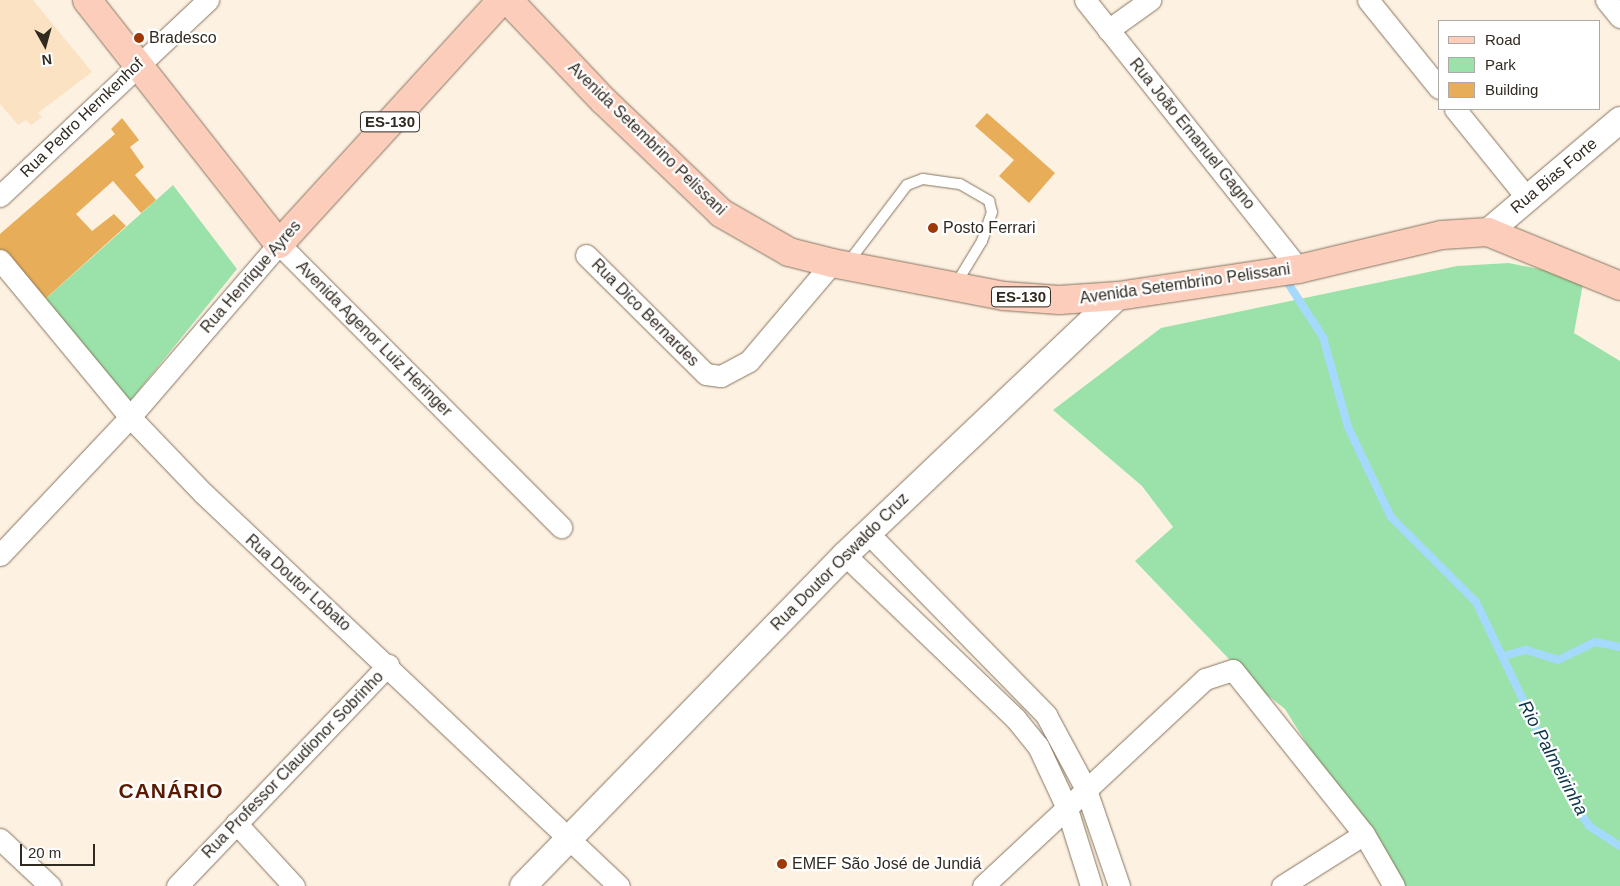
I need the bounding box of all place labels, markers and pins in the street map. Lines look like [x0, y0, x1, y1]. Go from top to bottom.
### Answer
place label: Bradesco [149, 28, 217, 48]
marker: Bradesco [133, 32, 145, 44]
place label: Posto Ferrari [943, 218, 1035, 238]
marker: Posto Ferrari [927, 222, 939, 234]
place label: EMEF São José de Jundiá [792, 854, 981, 874]
marker: EMEF São José de Jundiá [776, 858, 788, 870]

